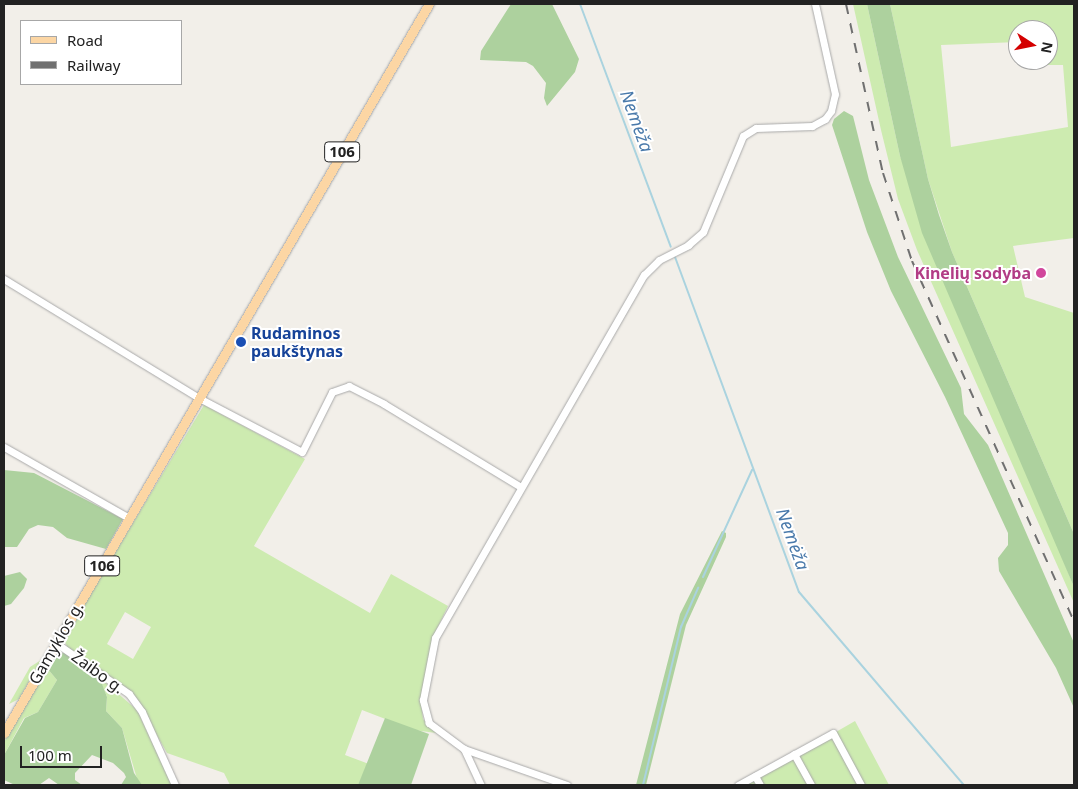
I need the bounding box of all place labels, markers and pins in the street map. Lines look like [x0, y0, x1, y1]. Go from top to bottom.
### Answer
place label: Kinelių sodyba [915, 263, 1031, 283]
marker: Kinelių sodyba [1035, 267, 1047, 279]
place label: Rudaminos paukštynas [251, 323, 343, 361]
marker: Rudaminos paukštynas [235, 336, 247, 348]

